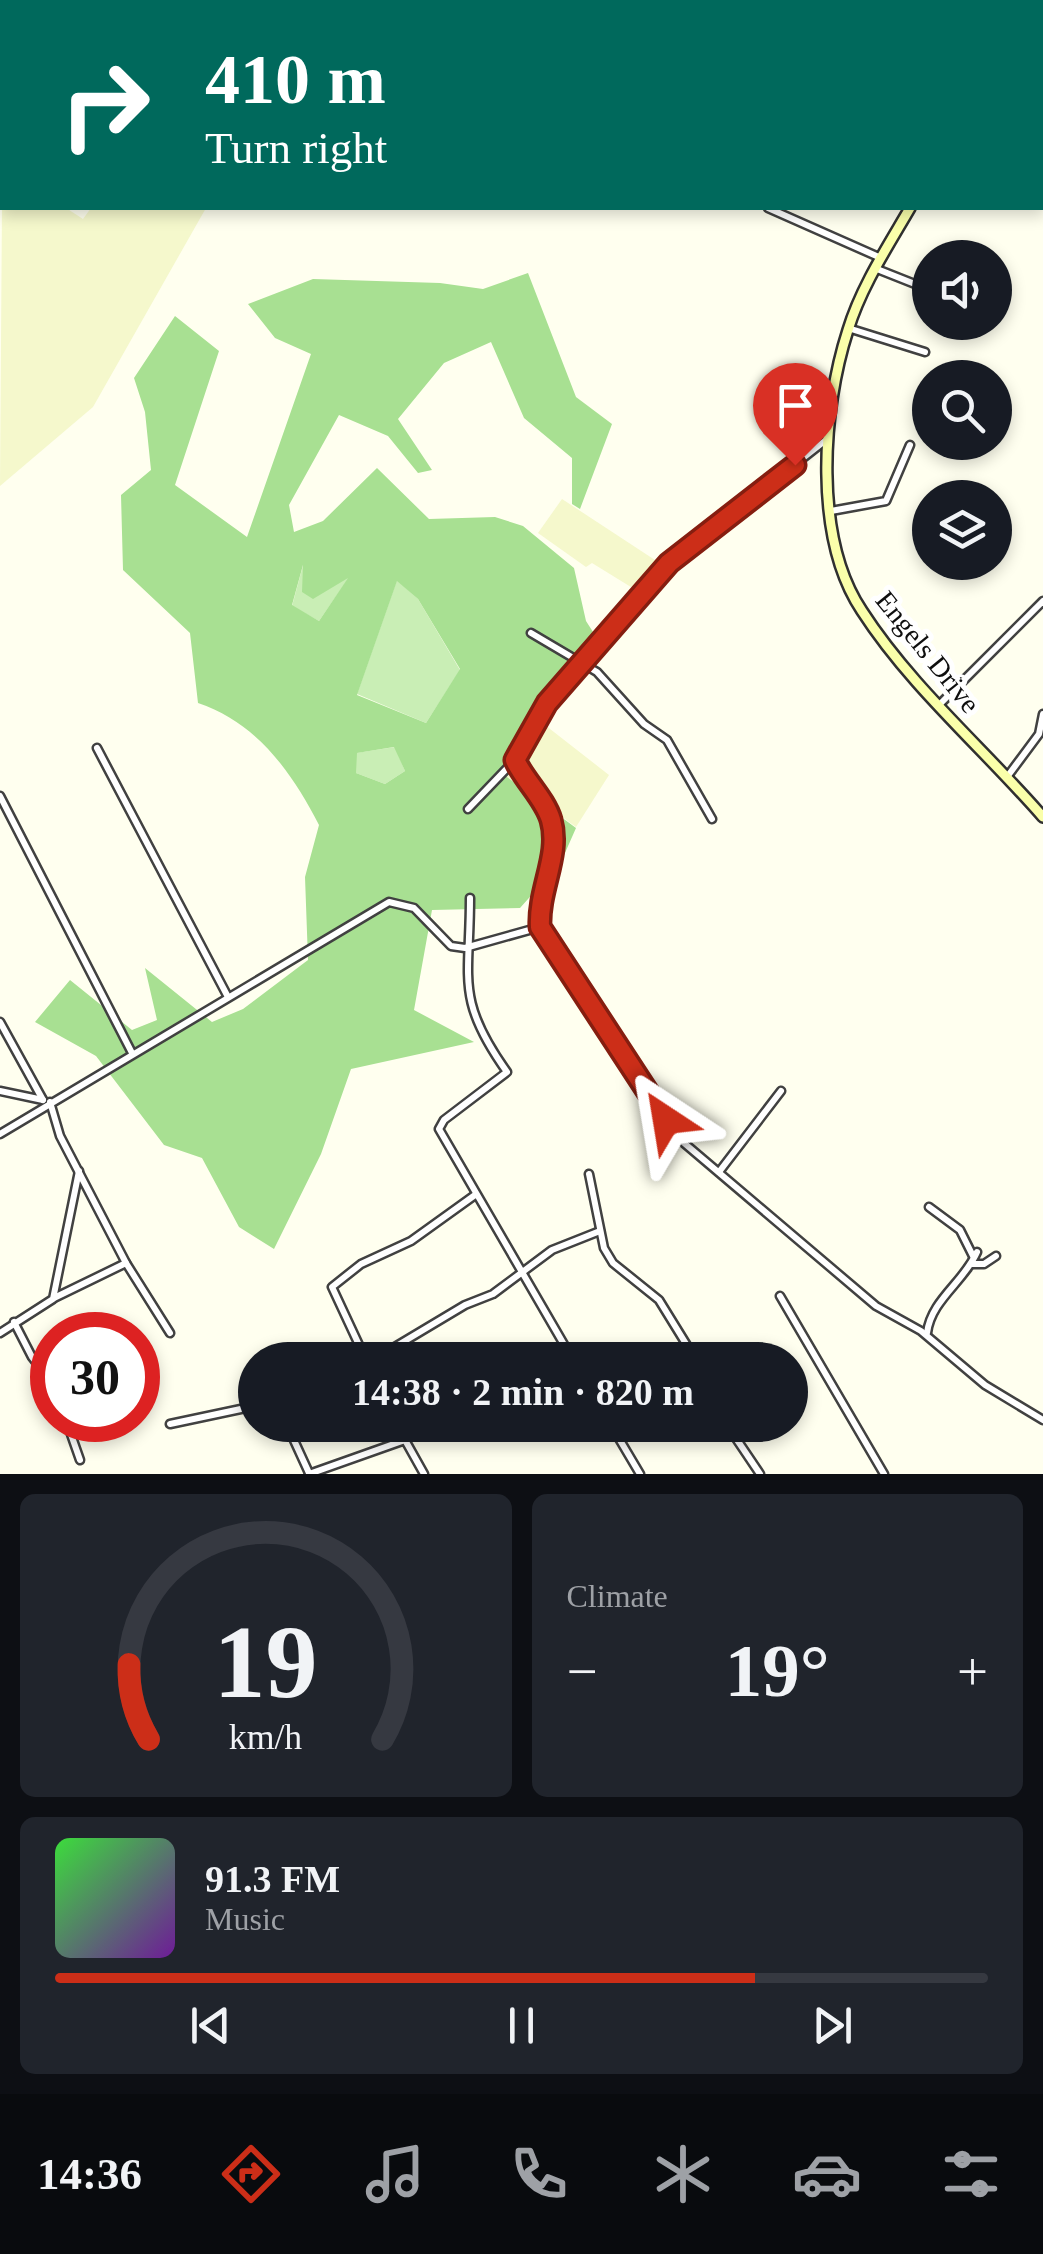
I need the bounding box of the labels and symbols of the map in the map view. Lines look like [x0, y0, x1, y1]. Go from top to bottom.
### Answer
pin [753, 363, 838, 466]
street label: Engels Drive [870, 585, 986, 719]
position arrow [614, 1068, 718, 1172]
speed limit sign: 30 [30, 1312, 160, 1442]

